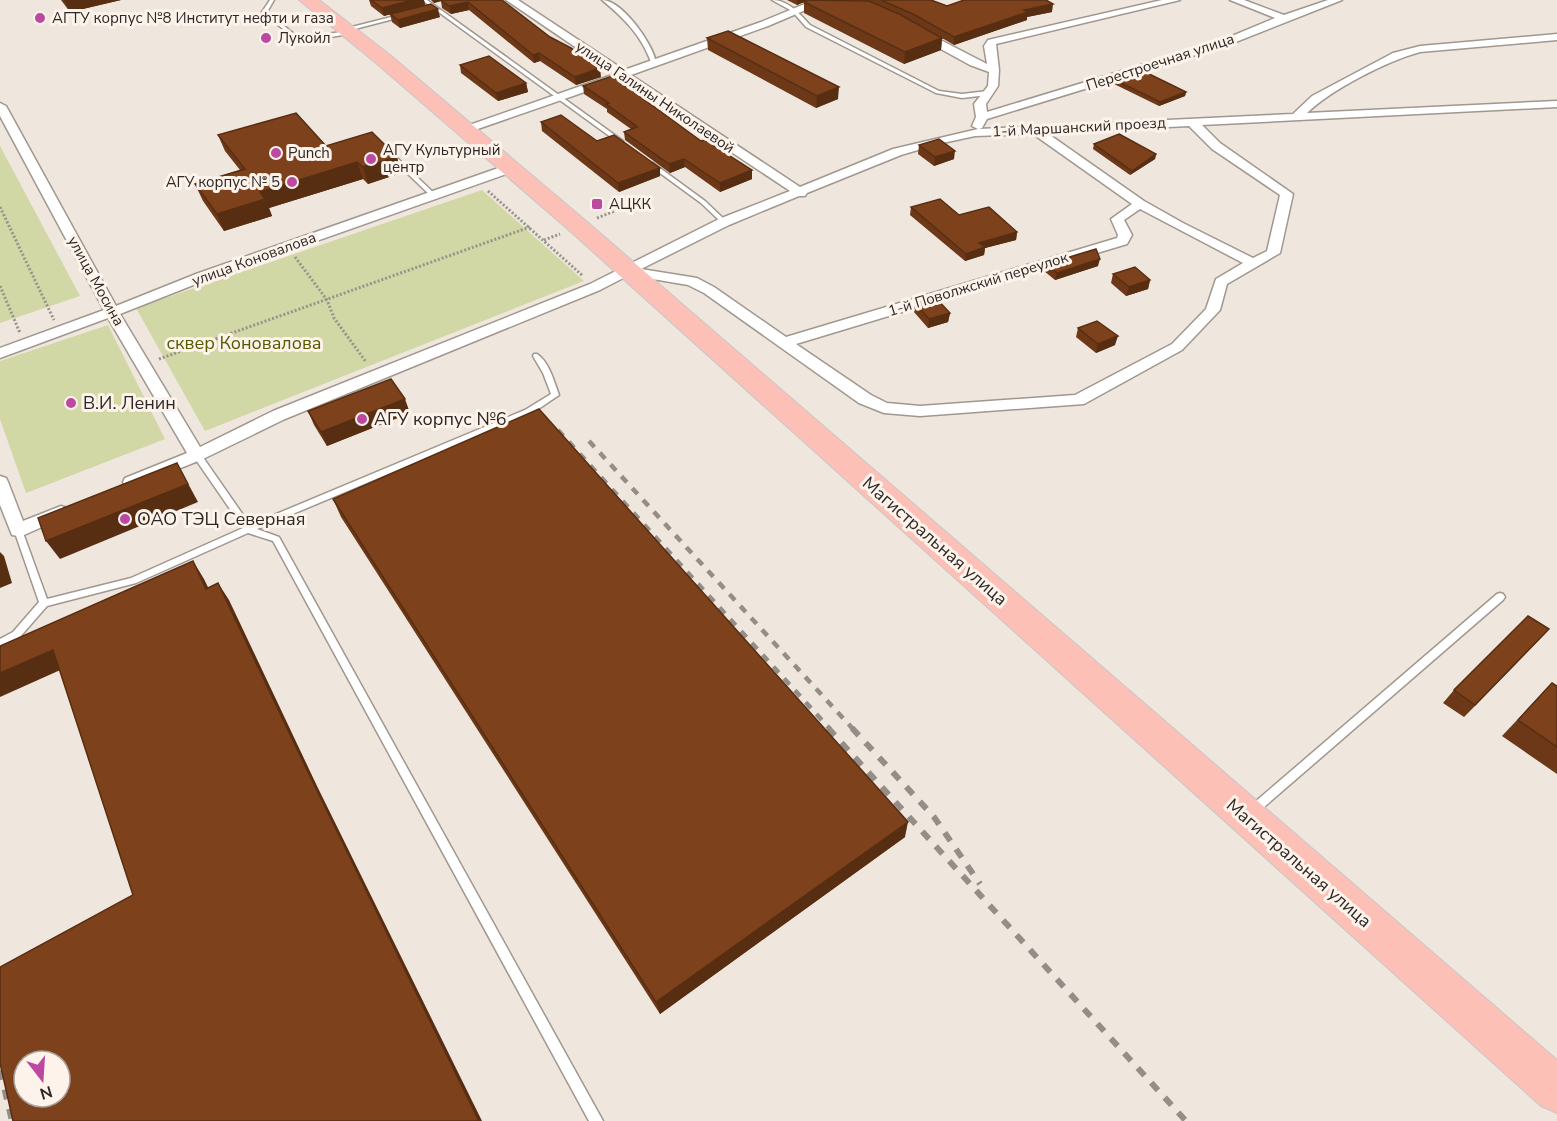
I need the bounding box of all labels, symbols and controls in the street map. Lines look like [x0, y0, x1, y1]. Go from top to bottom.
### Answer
place label: АГТУ корпус №8 Институт нефти и газа [52, 8, 334, 28]
marker: АГТУ корпус №8 Институт нефти и газа [33, 11, 47, 25]
place label: Лукойл [278, 28, 331, 48]
street label: Перестроечная улица [1083, 29, 1237, 95]
marker: Лукойл [259, 31, 273, 45]
street label: улица Галины Николаевой [572, 36, 738, 158]
street label: 1-й Маршанский проезд [992, 112, 1166, 142]
place label: АГУ Культурный центр [383, 140, 500, 177]
place label: Punch [288, 143, 330, 163]
marker: Punch [269, 146, 283, 160]
marker: АГУ Культурный центр [364, 152, 378, 166]
place label: АГУ корпус № 5 [166, 172, 280, 192]
marker: АГУ корпус № 5 [285, 175, 299, 189]
place label: АЦКК [609, 194, 651, 214]
marker: АЦКК [590, 197, 604, 211]
street label: улица Коновалова [189, 227, 319, 291]
street label: улица Мосина [63, 233, 129, 329]
street label: 1-й Поволжский переулок [886, 247, 1071, 321]
park label: сквер Коновалова [167, 331, 321, 355]
place label: В.И. Ленин [83, 391, 176, 415]
marker: В.И. Ленин [64, 396, 78, 410]
place label: АГУ корпус №6 [374, 407, 507, 431]
marker: АГУ корпус №6 [355, 412, 369, 426]
street label: Магистральная улица [857, 471, 1013, 611]
place label: ОАО ТЭЦ Северная [137, 507, 305, 531]
marker: ОАО ТЭЦ Северная [118, 512, 132, 526]
street label: Магистральная улица [1221, 793, 1377, 933]
north arrow [12, 1049, 72, 1109]
text: N [37, 1080, 55, 1105]

